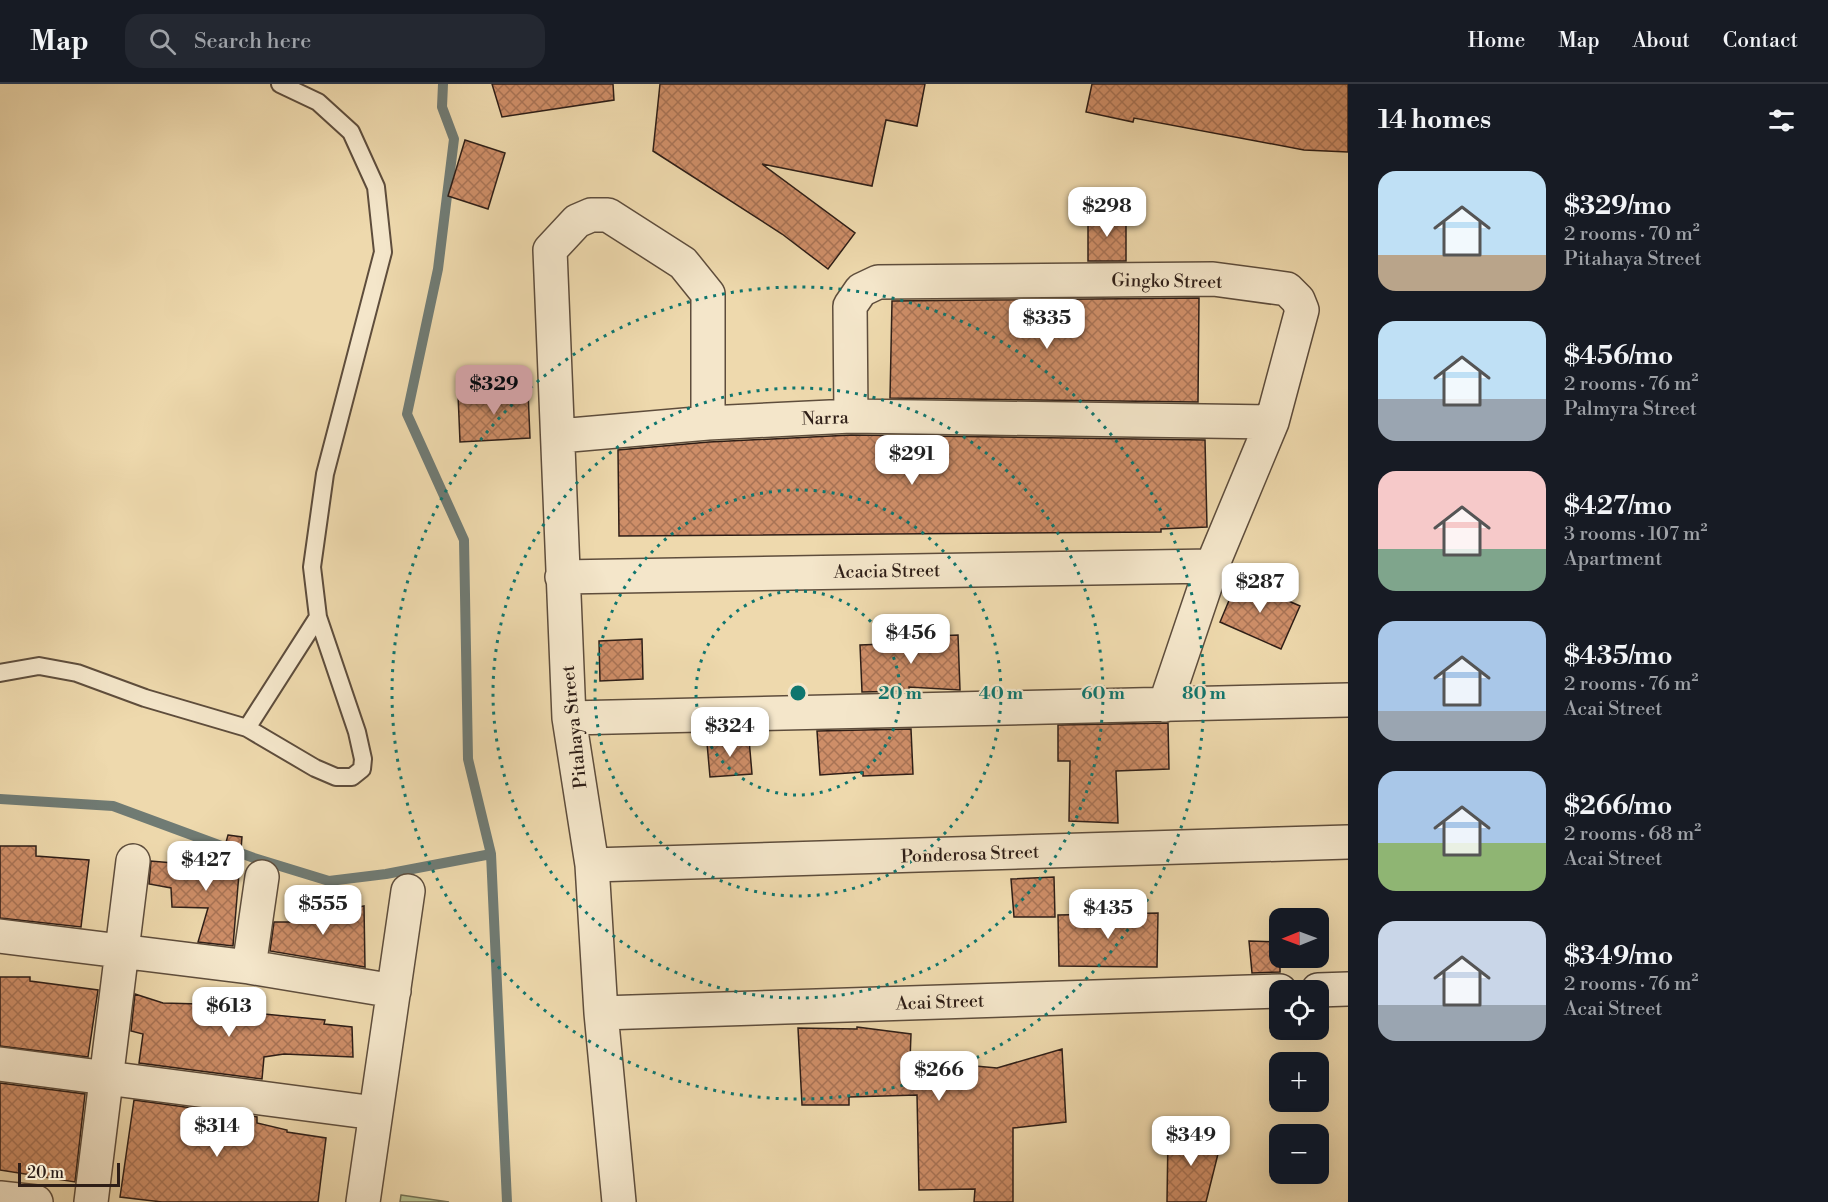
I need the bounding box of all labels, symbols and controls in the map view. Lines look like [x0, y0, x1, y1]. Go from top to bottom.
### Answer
search box [125, 14, 545, 68]
text: Map [30, 24, 89, 59]
icon: search [146, 25, 179, 58]
text: Search here [194, 28, 311, 55]
text: Home [1468, 28, 1525, 54]
text: Map [1558, 28, 1600, 54]
text: About [1633, 28, 1690, 54]
text: Contact [1723, 28, 1798, 54]
text: 14 homes [1378, 104, 1491, 136]
icon: filters [1765, 104, 1798, 137]
pin: $298 [1071, 187, 1143, 238]
text: $329/mo [1564, 190, 1672, 222]
text: $298 [1082, 194, 1132, 219]
icon: home [1426, 195, 1498, 267]
text: 2 rooms · 70 m² [1564, 222, 1700, 247]
text: Pitahaya Street [1564, 247, 1702, 272]
street label: Gingko Street [1111, 269, 1223, 294]
pin: $335 [1011, 299, 1083, 350]
text: $335 [1023, 306, 1071, 331]
text: $456/mo [1564, 340, 1673, 372]
icon: home [1426, 345, 1498, 417]
pin: $329 [458, 365, 530, 416]
text: $329 [469, 372, 519, 397]
text: 2 rooms · 76 m² [1564, 372, 1698, 397]
text: Palmyra Street [1564, 397, 1697, 422]
street label: Narra [801, 406, 850, 431]
pin: $291 [876, 435, 948, 486]
text: $291 [889, 442, 935, 467]
text: $427/mo [1564, 490, 1672, 522]
icon: home [1426, 495, 1498, 567]
text: 3 rooms · 107 m² [1564, 522, 1708, 547]
text: Apartment [1564, 547, 1662, 572]
street label: Acacia Street [832, 559, 941, 584]
pin: $287 [1224, 563, 1296, 614]
text: $287 [1236, 570, 1284, 595]
pin: $456 [875, 614, 947, 665]
text: $456 [886, 621, 936, 646]
text: $435/mo [1564, 640, 1673, 672]
icon: home [1426, 645, 1498, 717]
street label: Pitahaya Street [557, 664, 592, 790]
text: 2 rooms · 76 m² [1564, 672, 1698, 697]
text: 20 m [878, 682, 922, 705]
text: 40 m [979, 682, 1024, 705]
text: 60 m [1081, 682, 1125, 705]
text: 80 m [1182, 682, 1227, 705]
centre of rings [788, 683, 808, 703]
text: Acai Street [1564, 697, 1662, 722]
pin: $324 [694, 707, 766, 758]
text: $324 [705, 714, 755, 739]
text: $266/mo [1564, 790, 1672, 822]
icon: home [1426, 795, 1498, 867]
text: 2 rooms · 68 m² [1564, 822, 1701, 847]
pin: $427 [170, 841, 242, 892]
street label: Ponderosa Street [900, 841, 1040, 868]
text: Acai Street [1564, 847, 1662, 872]
text: $427 [181, 848, 231, 873]
pin: $555 [287, 885, 359, 936]
pin: $435 [1072, 889, 1144, 940]
text: $555 [298, 892, 348, 917]
text: $435 [1083, 896, 1133, 921]
north arrow [1269, 908, 1329, 968]
map controls [1269, 908, 1329, 1184]
text: $349/mo [1564, 940, 1673, 972]
icon: home [1426, 945, 1498, 1017]
text: 2 rooms · 76 m² [1564, 972, 1698, 997]
button: locate [1269, 980, 1329, 1040]
pin: $613 [193, 987, 265, 1038]
street label: Acai Street [894, 989, 985, 1016]
text: $613 [206, 994, 252, 1019]
text: Acai Street [1564, 997, 1662, 1022]
pin: $266 [903, 1051, 975, 1102]
button: + [1269, 1052, 1329, 1112]
text: $266 [914, 1058, 964, 1083]
pin: $314 [181, 1107, 253, 1158]
text: $314 [194, 1114, 240, 1139]
pin: $349 [1155, 1116, 1227, 1167]
text: $349 [1166, 1123, 1216, 1148]
button: − [1269, 1124, 1329, 1184]
scale bar [18, 1160, 120, 1188]
text: 20 m [27, 1163, 64, 1183]

